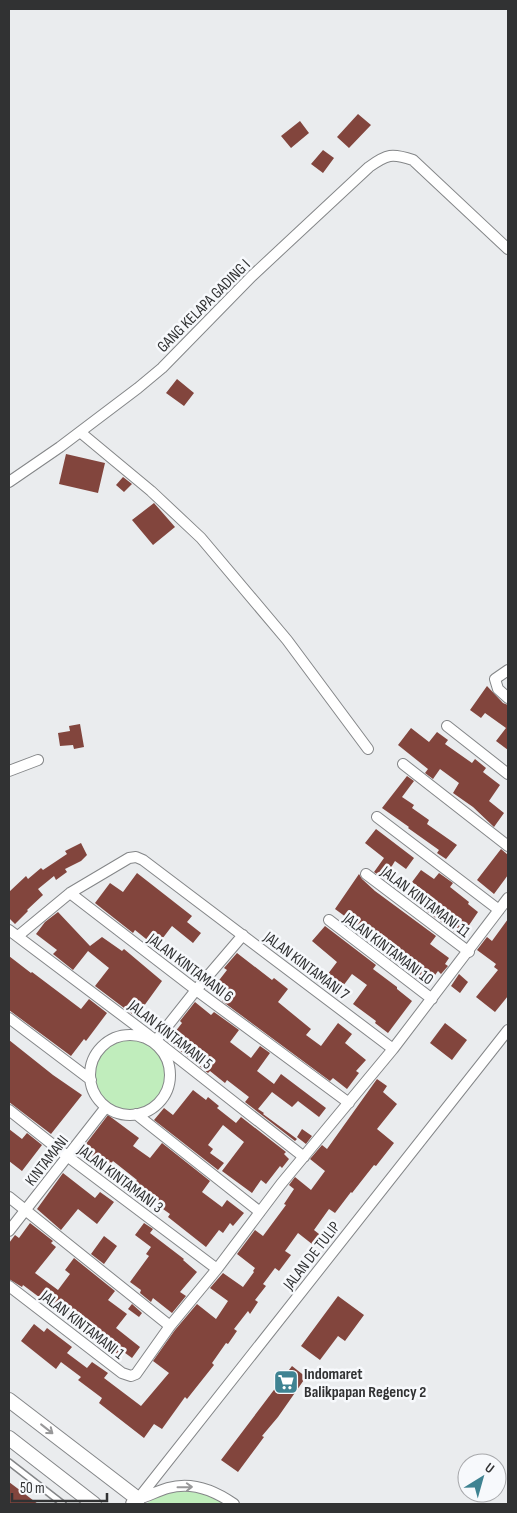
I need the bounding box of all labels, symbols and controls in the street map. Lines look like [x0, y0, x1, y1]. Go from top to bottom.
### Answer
street label: GANG KELAPA GADING I [154, 256, 255, 357]
street label: JALAN KINTAMANI 11 [376, 862, 474, 942]
street label: JALAN KINTAMANI 10 [338, 908, 437, 989]
street label: JALAN KINTAMANI 7 [259, 927, 353, 1005]
street label: JALAN KINTAMANI 6 [143, 929, 237, 1007]
street label: JALAN KINTAMANI 5 [123, 996, 216, 1074]
street label: KINTAMANI [22, 1132, 73, 1190]
street label: JALAN KINTAMANI 3 [73, 1140, 167, 1217]
street label: JALAN DE TULIP [279, 1218, 345, 1295]
street label: JALAN KINTAMANI 1 [36, 1286, 128, 1364]
place label: Indomaret Balikpapan Regency 2 [304, 1365, 426, 1402]
supermarket icon: Indomaret Balikpapan Regency 2 [273, 1369, 299, 1395]
one-way arrow [41, 1423, 54, 1434]
north arrow [457, 1453, 507, 1503]
text: U [481, 1459, 498, 1477]
scale bar [12, 1470, 108, 1502]
text: 50 m [20, 1479, 45, 1498]
one-way arrow [176, 1482, 192, 1492]

